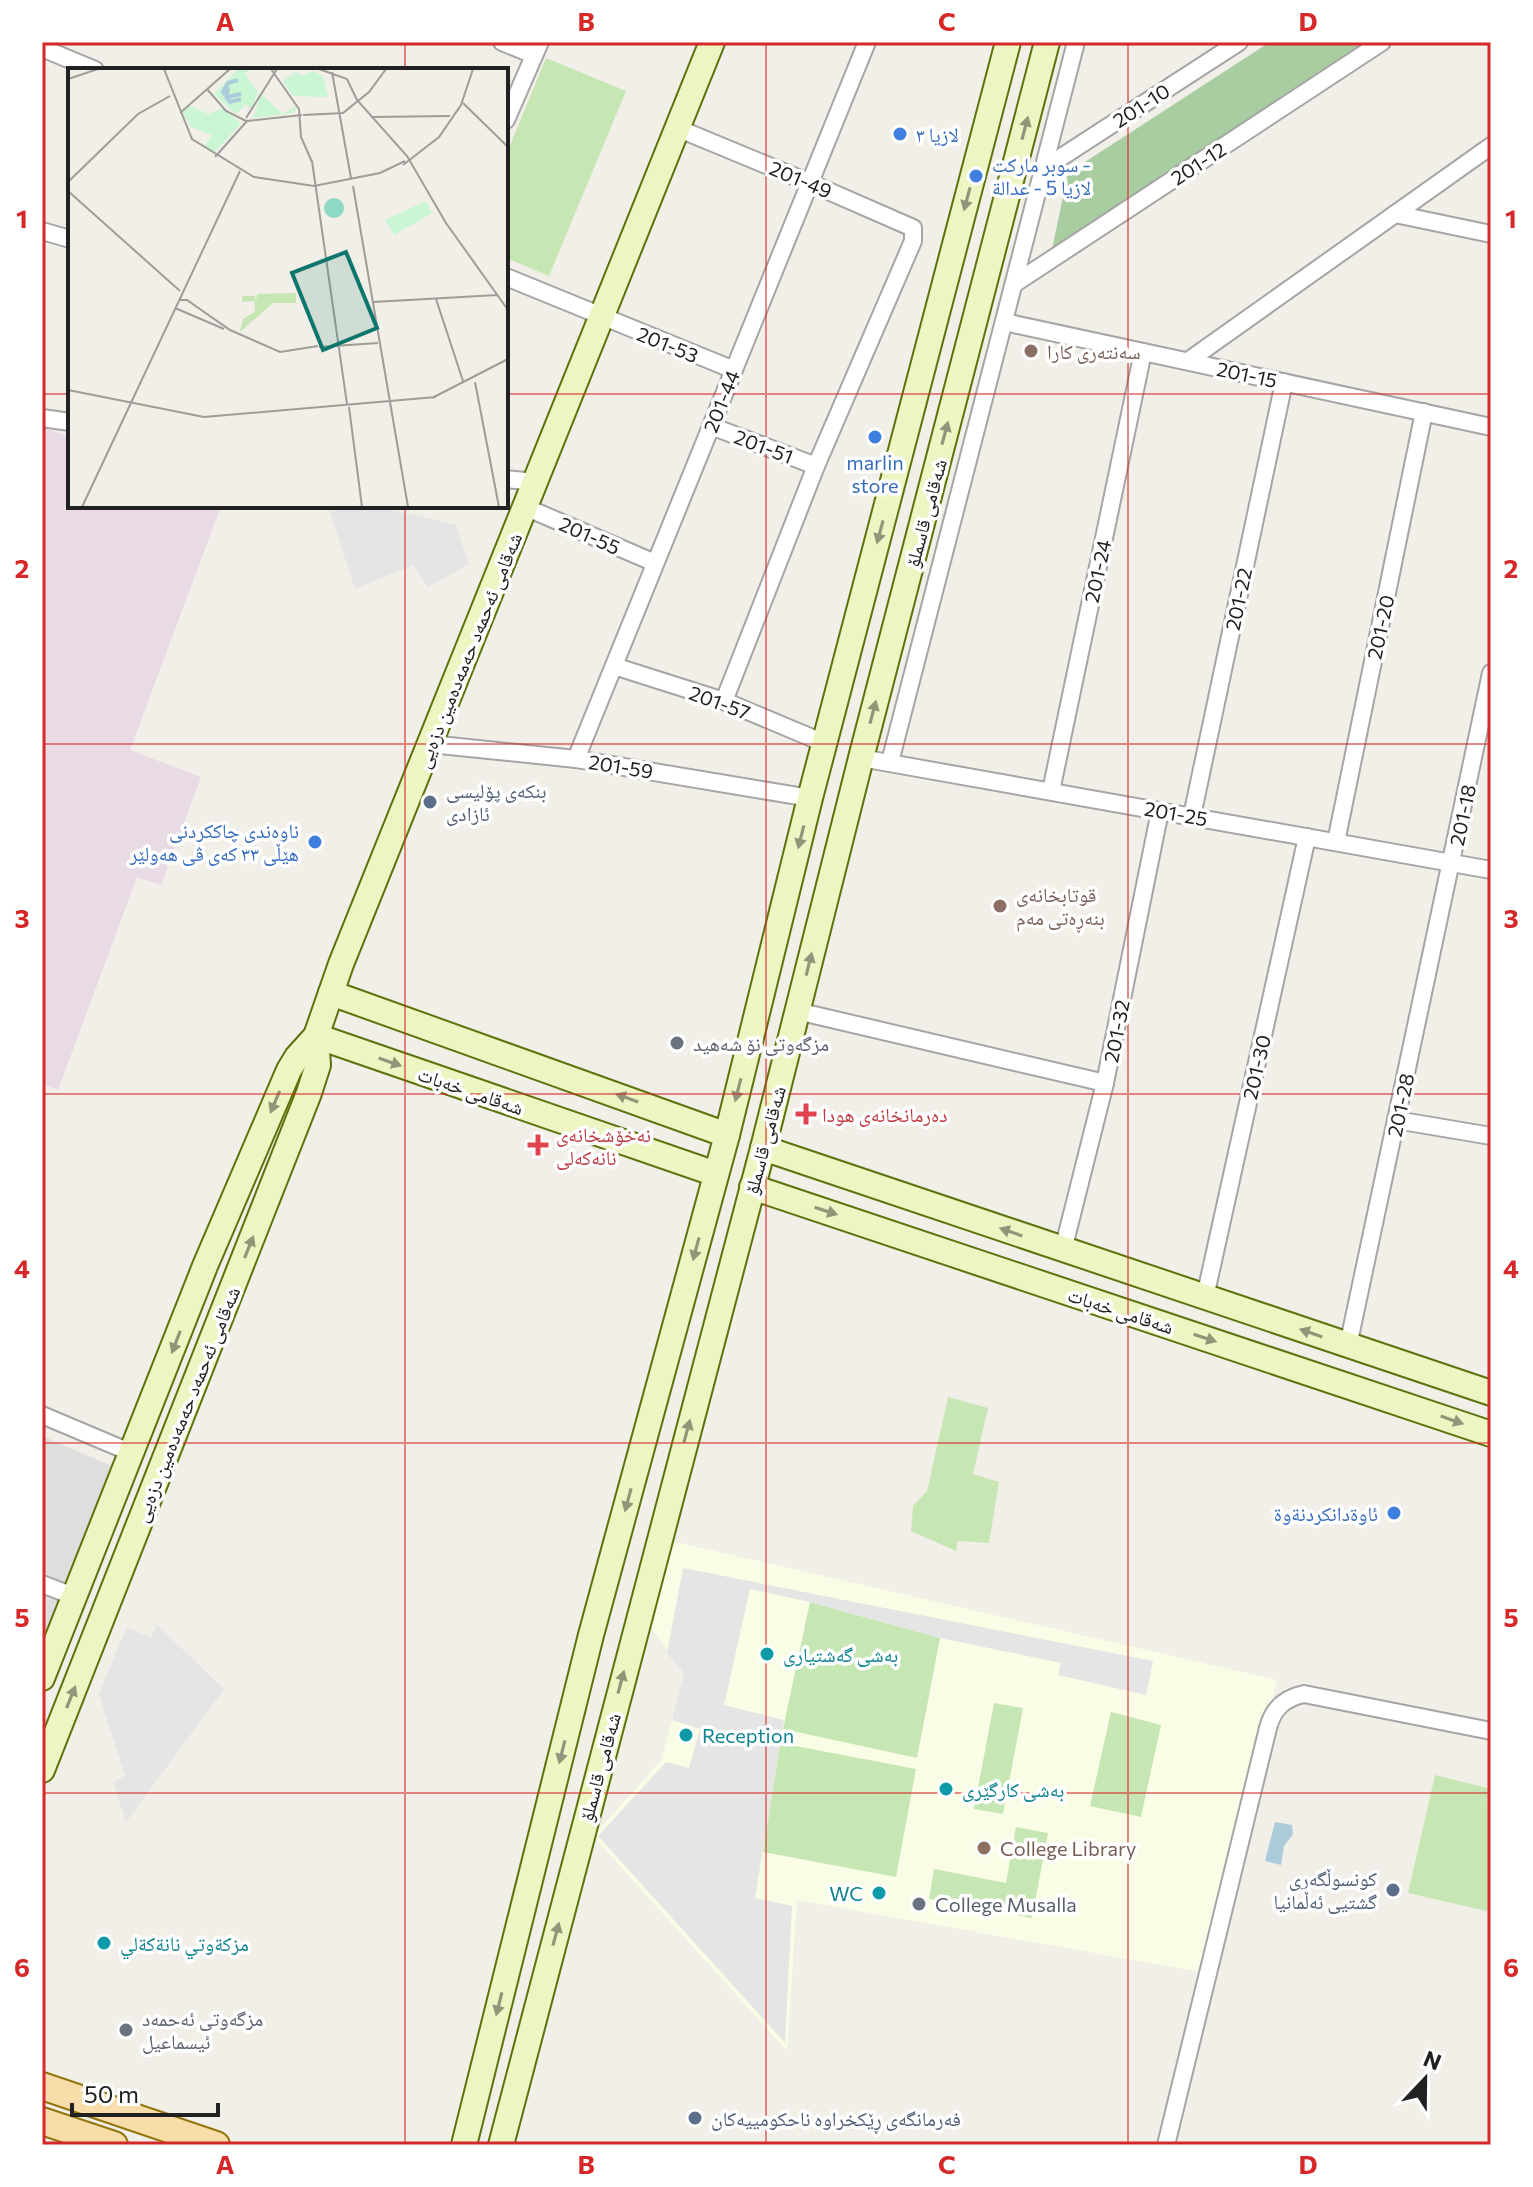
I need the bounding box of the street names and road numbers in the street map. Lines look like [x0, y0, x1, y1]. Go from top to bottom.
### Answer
street label: 201-10 [1108, 78, 1174, 132]
street label: 201-12 [1166, 136, 1230, 190]
street label: 201-49 [766, 155, 836, 203]
street label: 201-53 [634, 321, 702, 367]
street label: 201-15 [1215, 356, 1279, 392]
street label: 201-44 [698, 366, 744, 436]
street label: 201-51 [731, 424, 797, 468]
street label: شەقامی قاسملۆ [899, 456, 952, 570]
street label: 201-55 [556, 511, 624, 559]
street label: شەقامی ئەحمەد حەمەدەمین دزەیی [410, 529, 527, 772]
street label: 201-24 [1079, 537, 1115, 605]
street label: 201-22 [1220, 566, 1256, 632]
street label: 201-20 [1361, 593, 1399, 661]
street label: 201-57 [686, 680, 754, 724]
street label: 201-59 [587, 749, 655, 783]
street label: 201-18 [1444, 782, 1480, 848]
street label: 201-25 [1143, 796, 1209, 830]
street label: 201-32 [1098, 998, 1134, 1064]
street label: 201-30 [1237, 1032, 1275, 1102]
street label: شەقامی خەبات [415, 1061, 527, 1120]
street label: 201-28 [1382, 1071, 1418, 1139]
street label: شەقامی قاسملۆ [738, 1083, 791, 1197]
street label: شەقامی خەبات [1065, 1282, 1177, 1339]
street label: شەقامی ئەحمەد حەمەدەمین دزەیی [128, 1283, 245, 1526]
street label: شەقامی قاسملۆ [573, 1710, 626, 1824]

